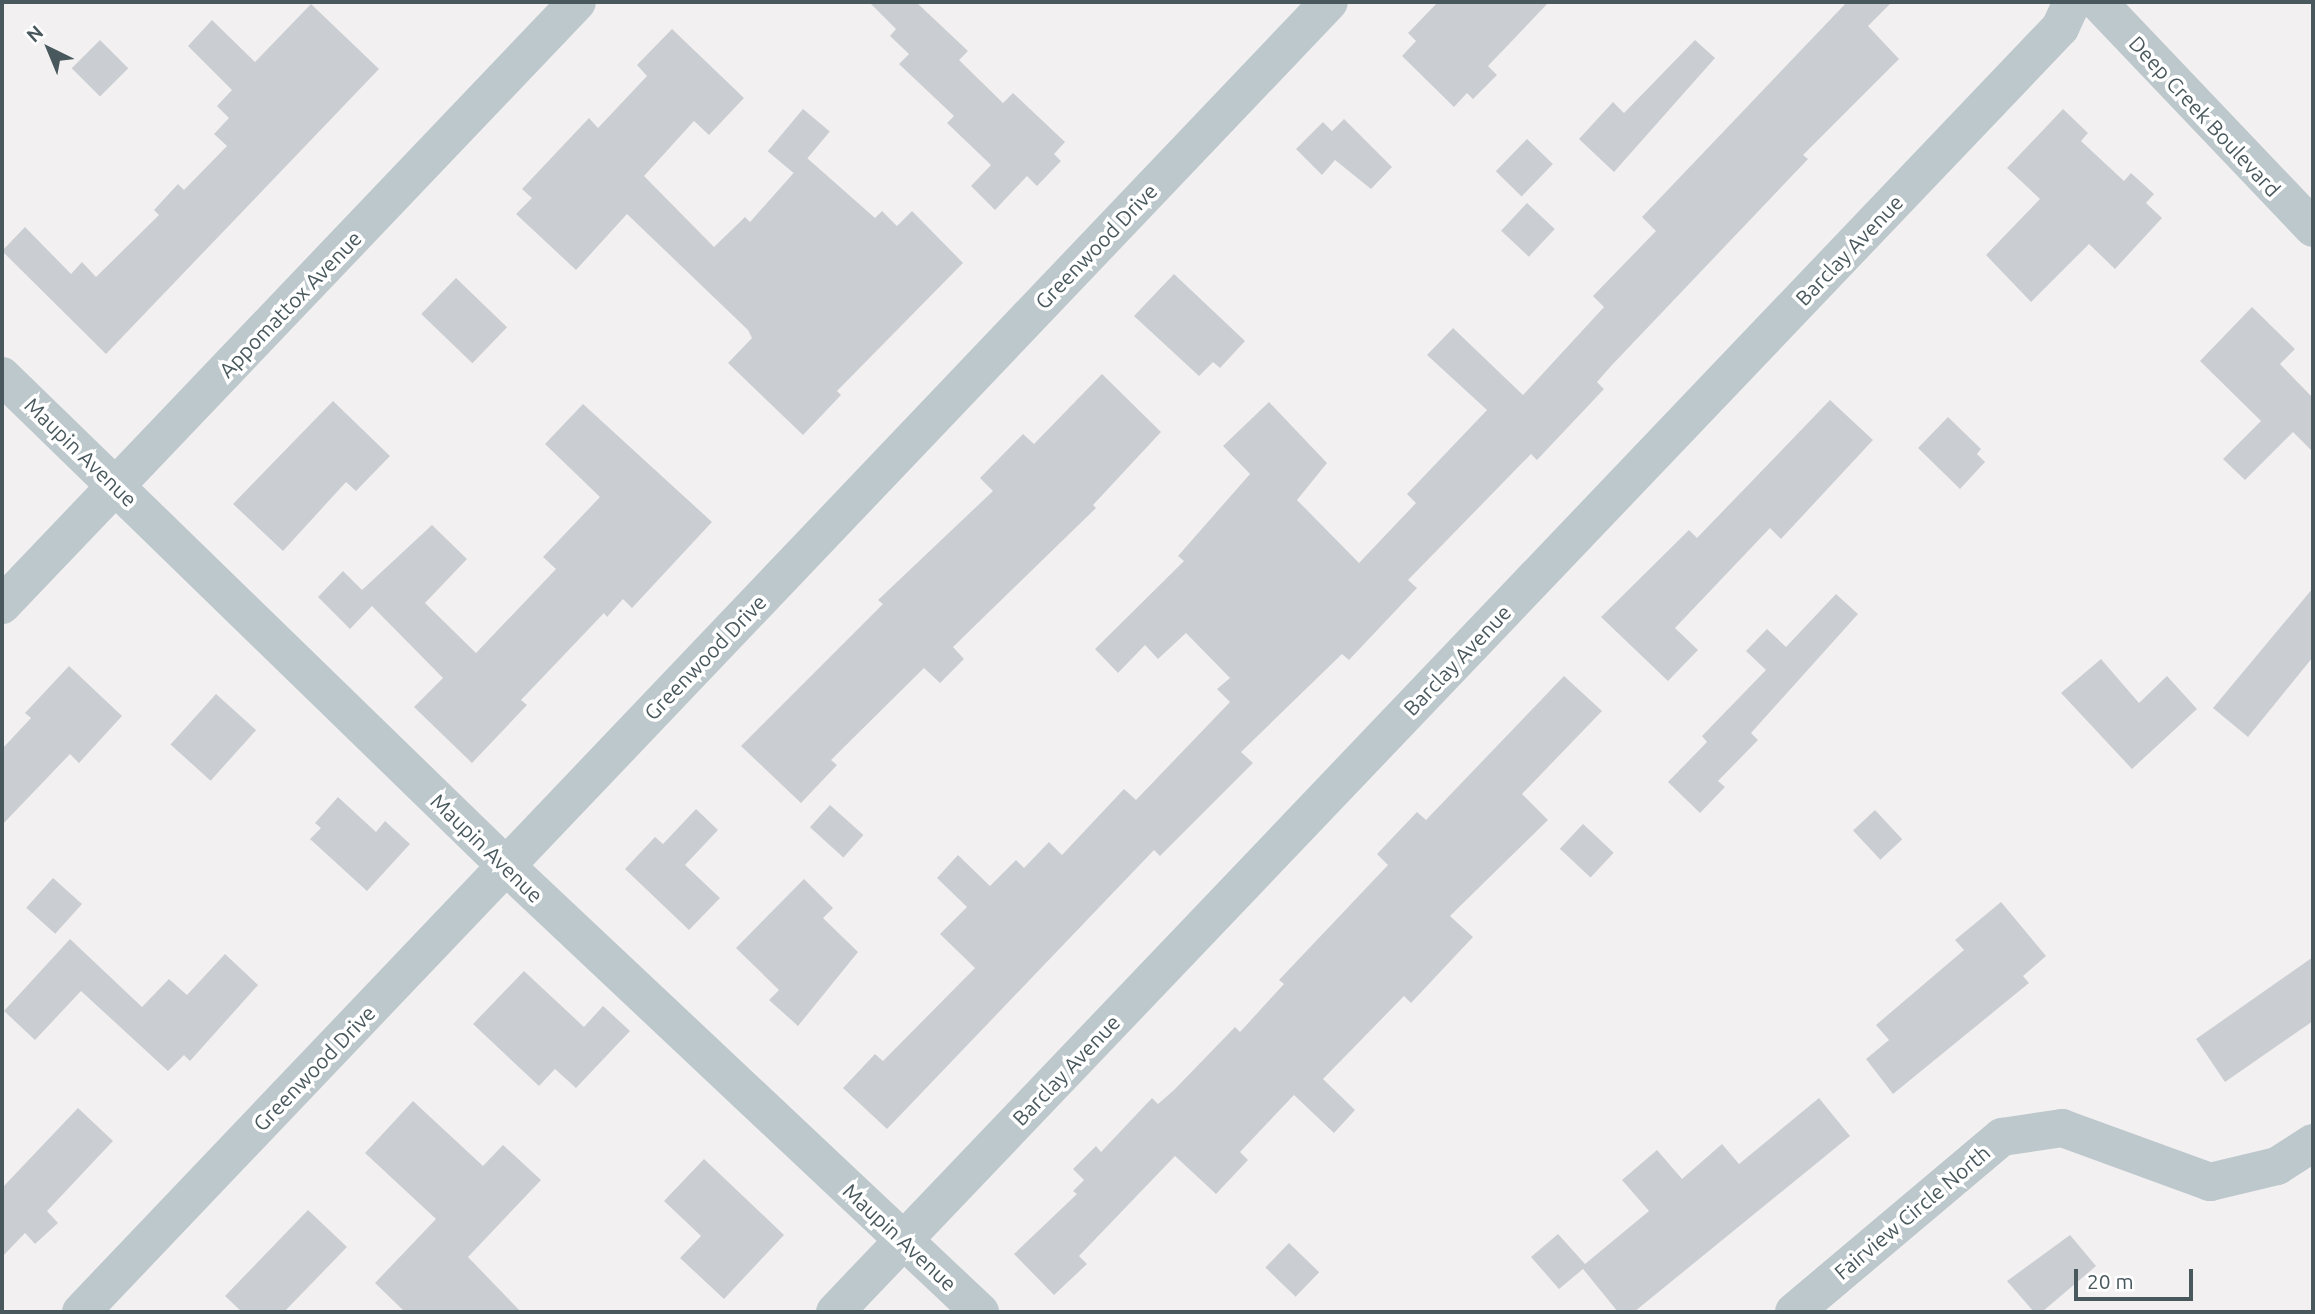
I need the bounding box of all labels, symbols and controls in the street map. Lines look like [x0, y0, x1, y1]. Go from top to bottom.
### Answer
north arrow [14, 14, 84, 84]
text: N [22, 21, 47, 47]
street label: Deep Creek Boulevard [2124, 30, 2286, 202]
street label: Greenwood Drive [1030, 178, 1162, 314]
street label: Barclay Avenue [1790, 190, 1908, 310]
street label: Appomattox Avenue [214, 225, 366, 383]
street label: Maupin Avenue [20, 392, 142, 512]
street label: Greenwood Drive [639, 589, 771, 725]
street label: Barclay Avenue [1398, 600, 1516, 720]
street label: Maupin Avenue [426, 788, 548, 908]
street label: Greenwood Drive [248, 1000, 380, 1136]
street label: Barclay Avenue [1007, 1010, 1125, 1130]
street label: Fairview Circle North [1829, 1139, 1995, 1285]
street label: Maupin Avenue [838, 1178, 962, 1296]
scale bar [2077, 1254, 2196, 1298]
text: 20 m [2087, 1269, 2134, 1293]

